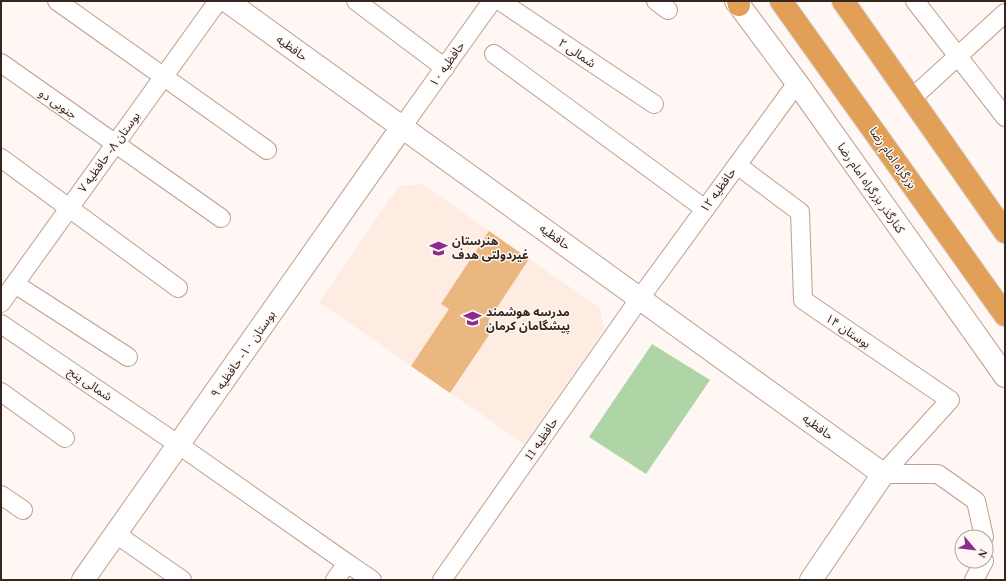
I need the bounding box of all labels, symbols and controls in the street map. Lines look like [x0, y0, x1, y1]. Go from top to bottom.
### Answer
street label: حافظیه [274, 32, 310, 64]
street label: ۲ شمالی [556, 36, 598, 70]
street label: حافظیه ۱۰ [426, 39, 468, 89]
street label: جنوبی دو [36, 86, 80, 122]
street label: بوستان ۸- حافظیه ۷ [75, 109, 143, 195]
street label: بزرگراه امام رضا [865, 125, 919, 193]
street label: کنارگذر بزرگراه امام رضا [833, 140, 908, 238]
street label: حافظیه ۱۲ [697, 165, 739, 215]
street label: حافظیه [537, 221, 573, 253]
place label: هنرستان غیردولتی هدف [452, 234, 529, 262]
school or university icon: هنرستان غیردولتی هدف [429, 238, 449, 258]
place label: مدرسه هوشمند پیشگامان کرمان [486, 305, 570, 335]
street label: بوستان ۱۰- حافظیه ۹ [208, 308, 278, 400]
school or university icon: مدرسه هوشمند پیشگامان کرمان [463, 309, 483, 329]
street label: بوستان ۱۴ [823, 311, 873, 351]
street label: شمالی پنج [64, 364, 115, 406]
street label: حافظیه [800, 411, 836, 443]
street label: حافظیه 11 [521, 415, 561, 463]
north arrow [954, 529, 994, 569]
text: N [976, 547, 990, 560]

